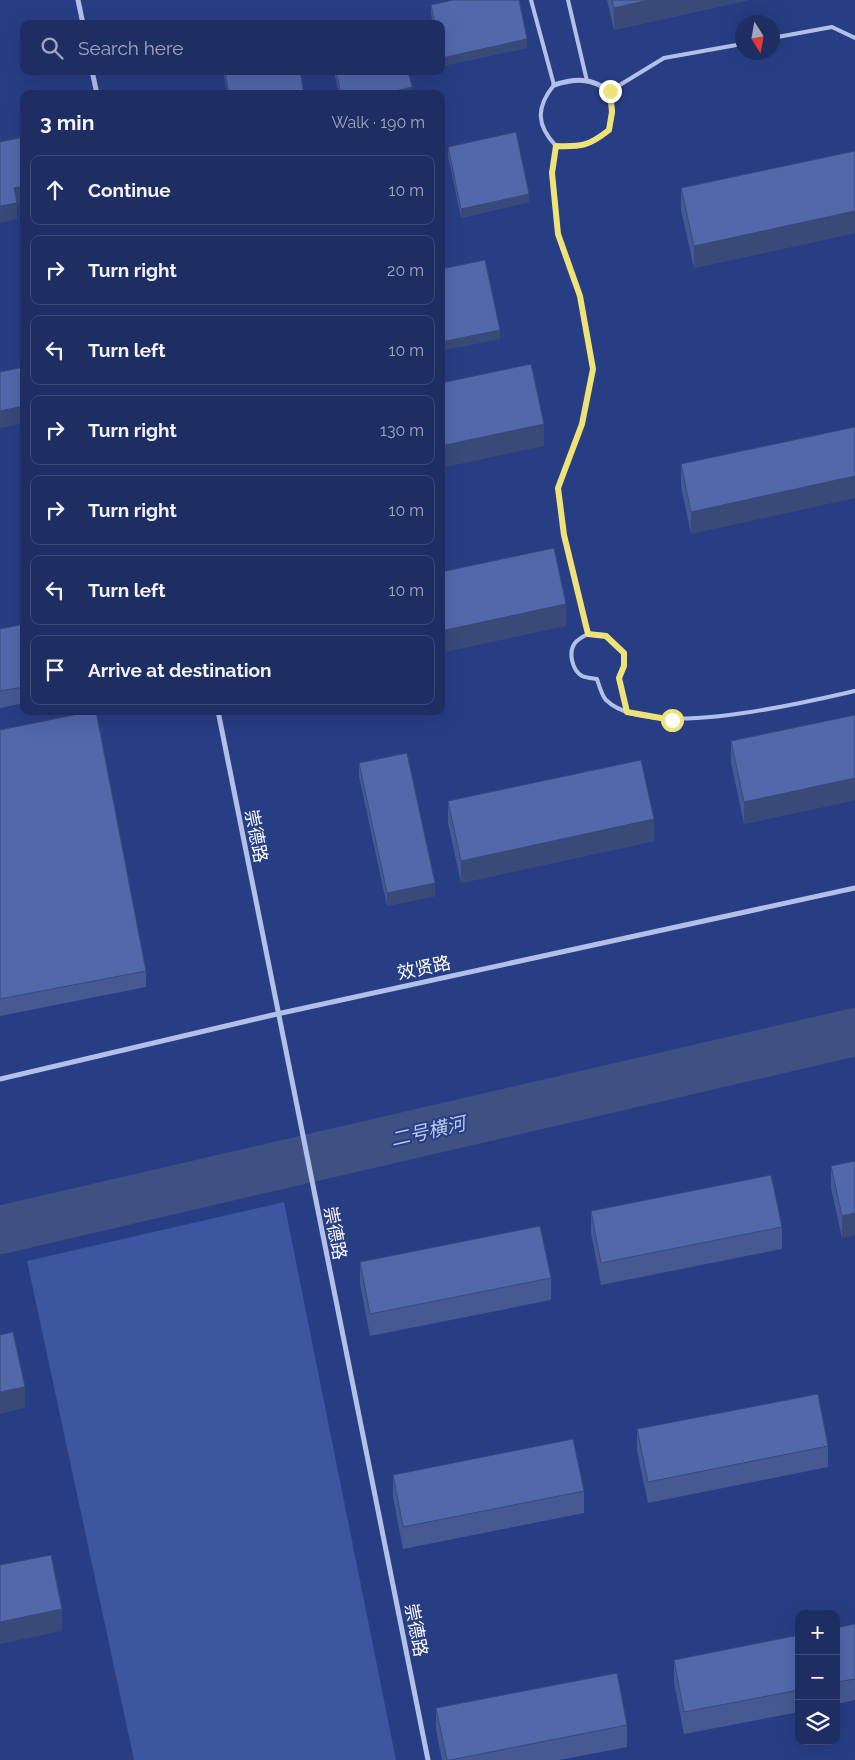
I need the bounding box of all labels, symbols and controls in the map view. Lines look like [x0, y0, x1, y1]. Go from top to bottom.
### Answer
north arrow [735, 15, 780, 60]
search box [20, 20, 445, 75]
icon: search [38, 34, 66, 62]
text: Search here [78, 37, 184, 59]
route end [599, 80, 622, 103]
text: 3 min [40, 110, 94, 135]
text: Walk · 190 m [332, 113, 425, 132]
icon: ahead [41, 176, 69, 204]
text: Continue [88, 179, 171, 201]
text: 10 m [389, 181, 424, 200]
icon: right [41, 256, 69, 284]
text: Turn right [88, 259, 177, 281]
text: 20 m [387, 261, 424, 280]
icon: left [41, 336, 69, 364]
text: Turn left [88, 339, 165, 361]
text: 10 m [389, 341, 424, 360]
icon: right [41, 416, 69, 444]
text: Turn right [88, 419, 177, 441]
text: 130 m [380, 421, 424, 440]
icon: right [41, 496, 69, 524]
text: Turn right [88, 499, 177, 521]
text: 10 m [389, 501, 424, 520]
icon: left [41, 576, 69, 604]
text: Turn left [88, 579, 165, 601]
text: 10 m [389, 581, 424, 600]
icon: arrive [41, 656, 69, 684]
text: Arrive at destination [88, 659, 272, 681]
route start [661, 709, 684, 732]
street label: 崇德路 [241, 807, 272, 864]
street label: 效贤路 [395, 952, 452, 983]
water label: 二号横河 [388, 1111, 471, 1150]
street label: 崇德路 [320, 1204, 351, 1261]
street label: 崇德路 [401, 1601, 432, 1658]
map controls [795, 1610, 840, 1745]
button: + [795, 1610, 840, 1655]
button: − [795, 1655, 840, 1700]
button: layers [795, 1700, 840, 1745]

